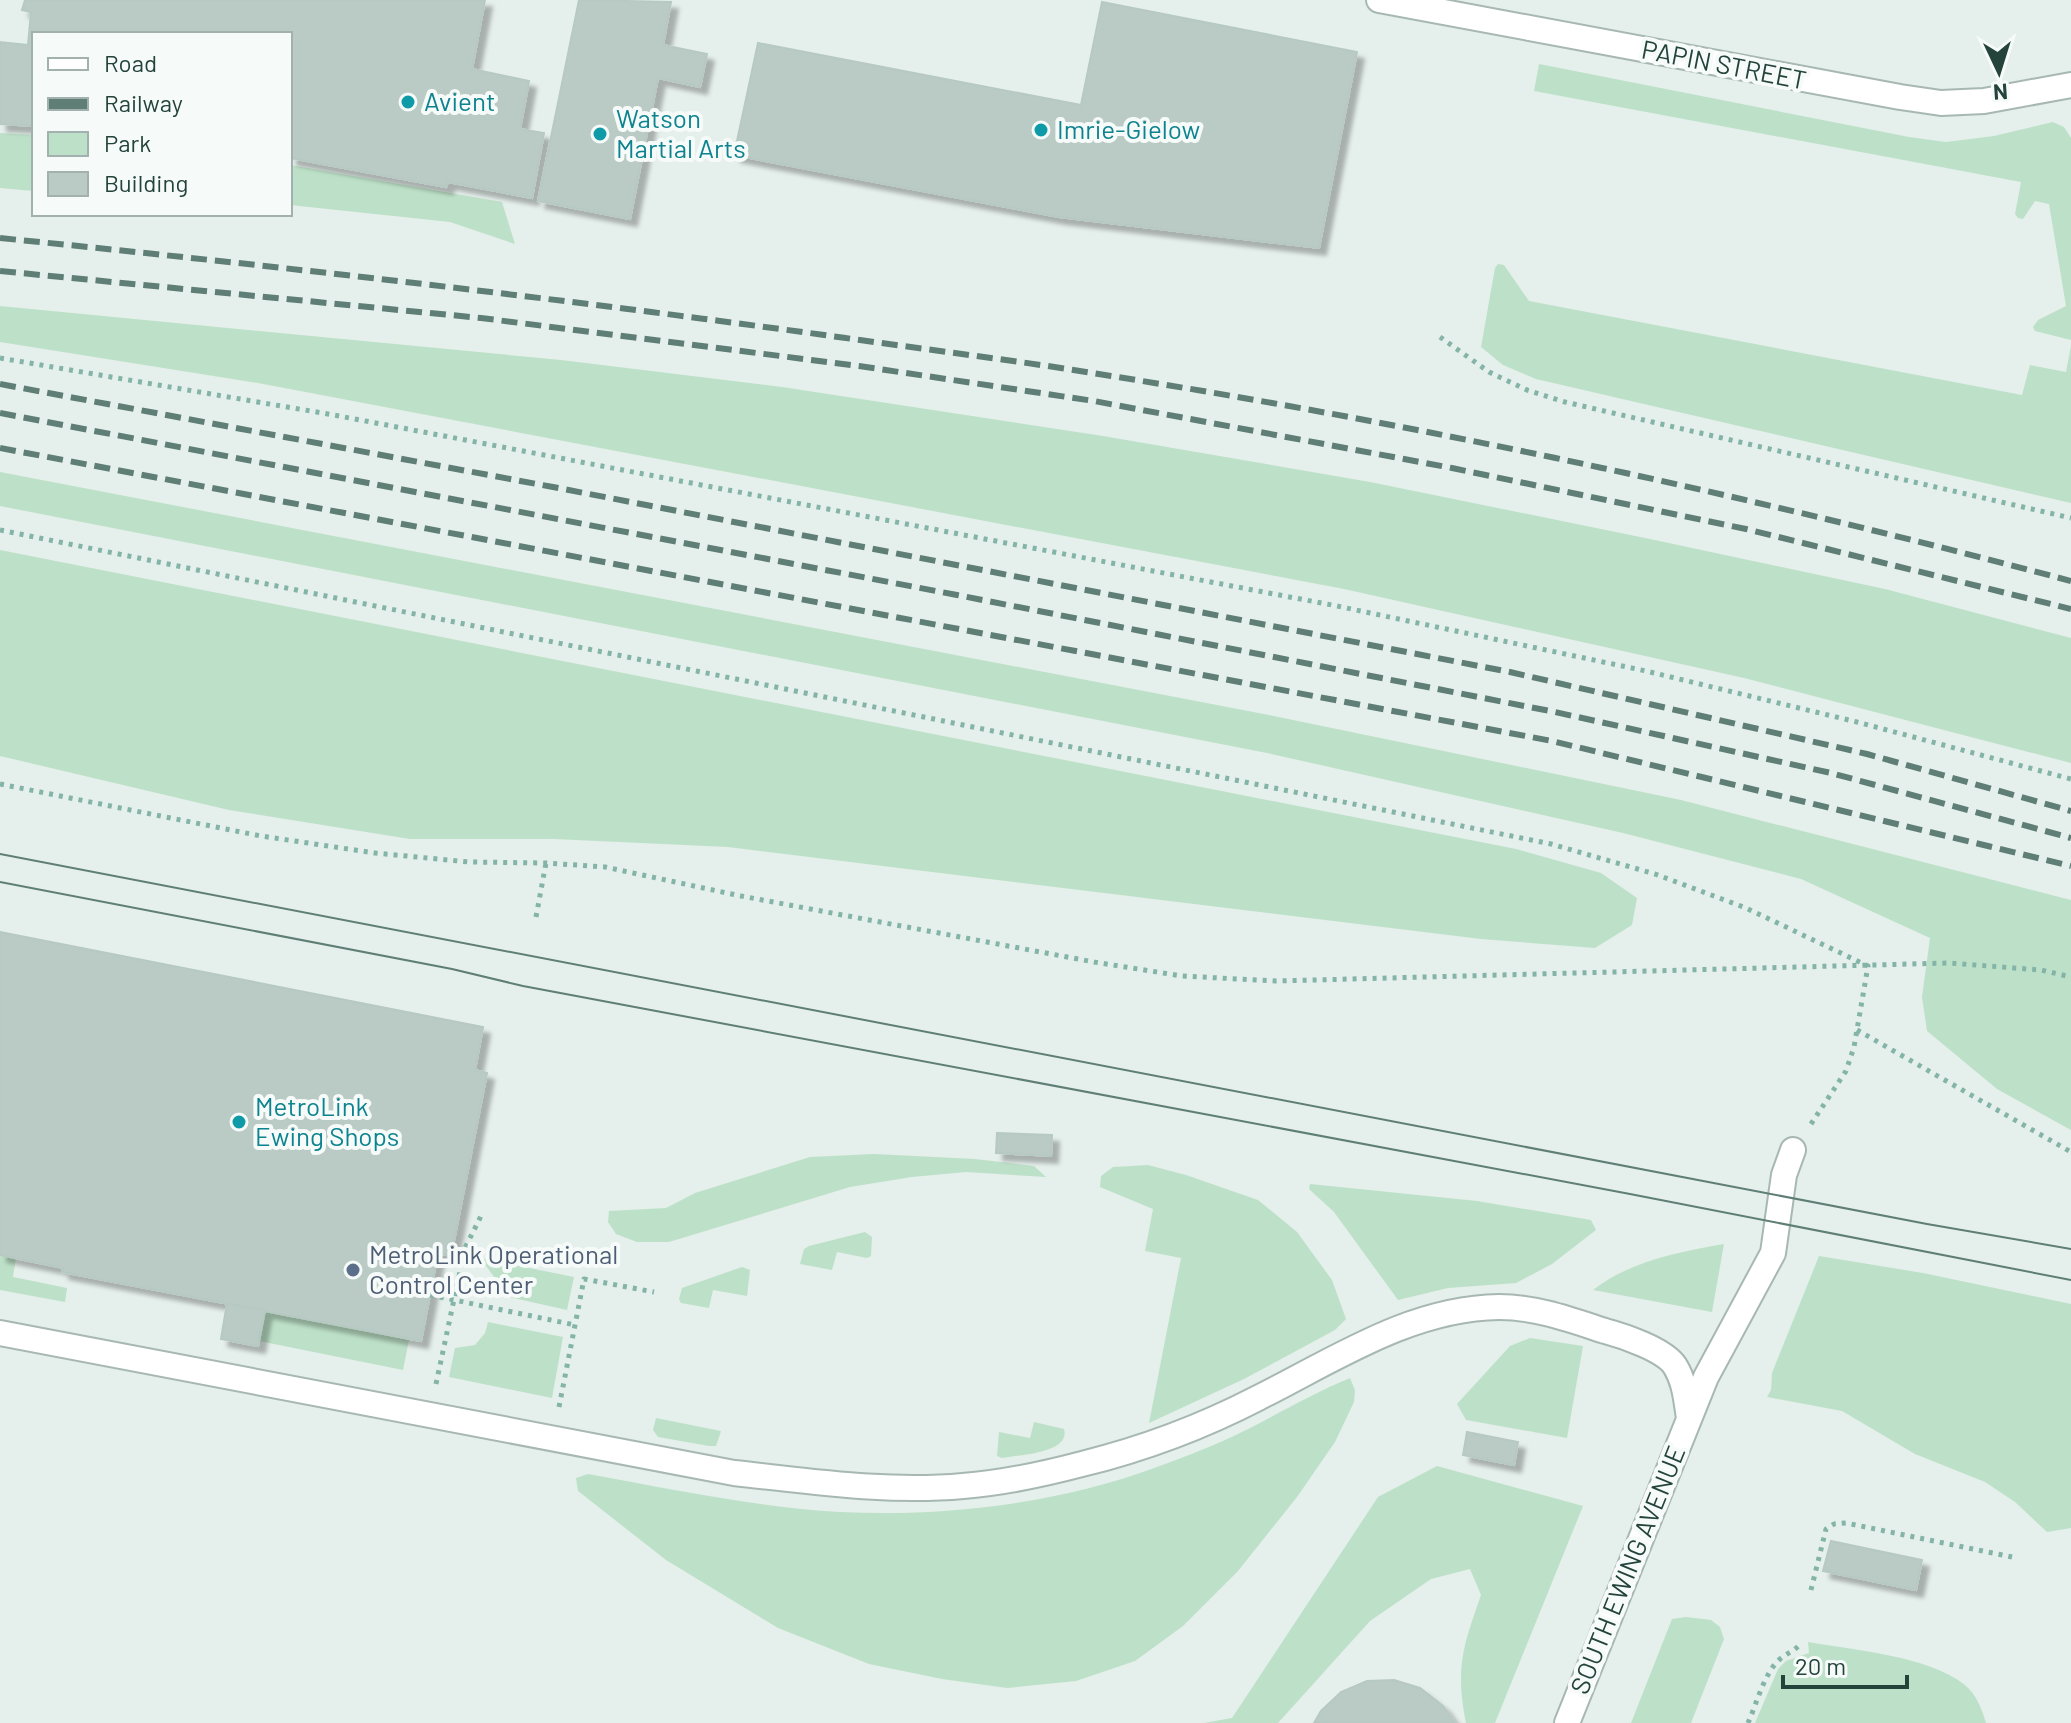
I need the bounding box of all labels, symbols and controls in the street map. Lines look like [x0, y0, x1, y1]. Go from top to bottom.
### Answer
legend [32, 32, 292, 216]
street label: PAPIN STREET [1639, 32, 1809, 95]
north arrow [1959, 32, 2039, 112]
text: Road [104, 48, 157, 77]
text: N [1992, 79, 2009, 106]
place label: Avient [424, 85, 495, 116]
text: Railway [104, 88, 183, 117]
marker: Avient [399, 93, 417, 111]
place label: Watson Martial Arts [616, 102, 746, 163]
place label: Imrie-Gielow [1057, 113, 1200, 144]
marker: Imrie-Gielow [1032, 121, 1050, 139]
marker: Watson Martial Arts [591, 125, 609, 143]
text: Park [104, 128, 151, 157]
text: Building [104, 168, 188, 197]
place label: MetroLink Ewing Shops [255, 1090, 399, 1151]
marker: MetroLink Ewing Shops [230, 1113, 248, 1131]
place label: MetroLink Operational Control Center [369, 1238, 618, 1299]
marker: MetroLink Operational Control Center [344, 1261, 362, 1279]
street label: SOUTH EWING AVENUE [1563, 1441, 1691, 1698]
scale bar [1783, 1639, 1907, 1689]
text: 20 m [1795, 1651, 1846, 1680]

